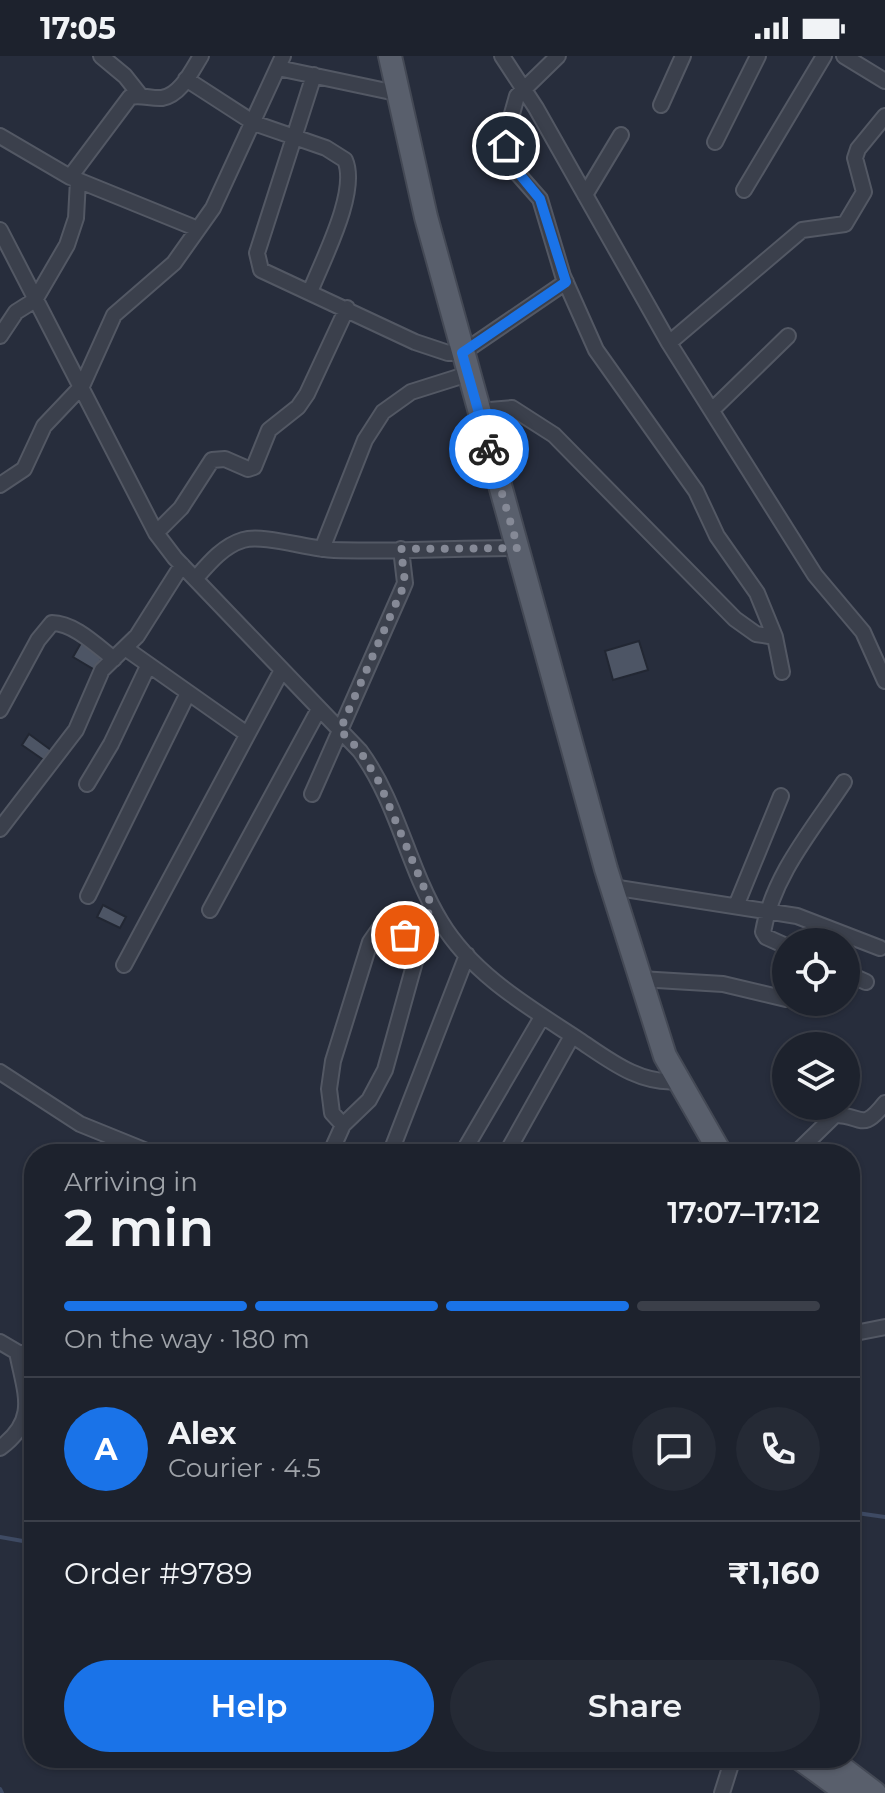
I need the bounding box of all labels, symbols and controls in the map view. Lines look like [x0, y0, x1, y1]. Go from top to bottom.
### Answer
text: 17:05 [40, 10, 116, 47]
pin [472, 112, 540, 180]
icon: home [484, 124, 528, 168]
courier [449, 409, 529, 489]
icon: bike [467, 427, 511, 471]
pin [371, 901, 439, 969]
icon: bag [383, 913, 427, 957]
map controls [772, 928, 860, 1120]
button: locate [772, 928, 860, 1016]
button: layers [772, 1032, 860, 1120]
text: Arriving in [64, 1166, 198, 1198]
text: 17:07–17:12 [667, 1194, 820, 1231]
text: 2 min [64, 1196, 214, 1259]
text: On the way · 180 m [64, 1323, 310, 1355]
button: chat [632, 1407, 716, 1491]
button: phone [736, 1407, 820, 1491]
text: Alex [168, 1415, 236, 1452]
text: A [95, 1431, 117, 1468]
text: Courier · 4.5 [168, 1452, 321, 1484]
text: Order #9789 [64, 1555, 253, 1592]
text: ₹1,160 [728, 1555, 820, 1592]
button: Help [64, 1660, 434, 1752]
button: Share [450, 1660, 820, 1752]

